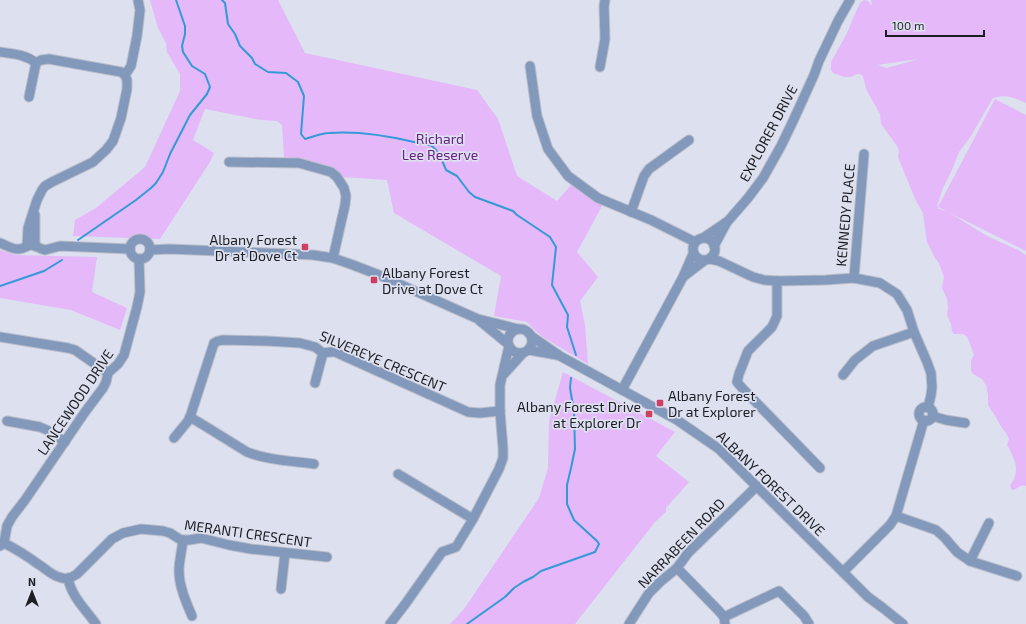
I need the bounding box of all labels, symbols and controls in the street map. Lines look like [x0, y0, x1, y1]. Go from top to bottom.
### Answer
scale bar [886, 12, 984, 38]
text: 100 m [892, 18, 924, 32]
street label: EXPLORER DRIVE [735, 82, 801, 184]
park label: Richard Lee Reserve [402, 130, 478, 163]
street label: KENNEDY PLACE [832, 163, 858, 267]
place label: Albany Forest Dr at Dove Ct [209, 231, 297, 264]
marker: Albany Forest Dr at Dove Ct [300, 242, 310, 252]
place label: Albany Forest Drive at Dove Ct [382, 264, 483, 297]
marker: Albany Forest Drive at Dove Ct [369, 275, 379, 285]
street label: SILVEREYE CRESCENT [317, 327, 449, 395]
street label: LANCEWOOD DRIVE [33, 346, 117, 458]
place label: Albany Forest Dr at Explorer [668, 387, 756, 420]
place label: Albany Forest Drive at Explorer Dr [517, 398, 641, 431]
marker: Albany Forest Dr at Explorer [655, 398, 665, 408]
marker: Albany Forest Drive at Explorer Dr [644, 409, 654, 419]
street label: ALBANY FOREST DRIVE [713, 427, 829, 539]
street label: NARRABEEN ROAD [634, 495, 728, 591]
street label: MERANTI CRESCENT [183, 516, 313, 550]
north arrow [12, 572, 52, 612]
text: N [28, 575, 36, 588]

